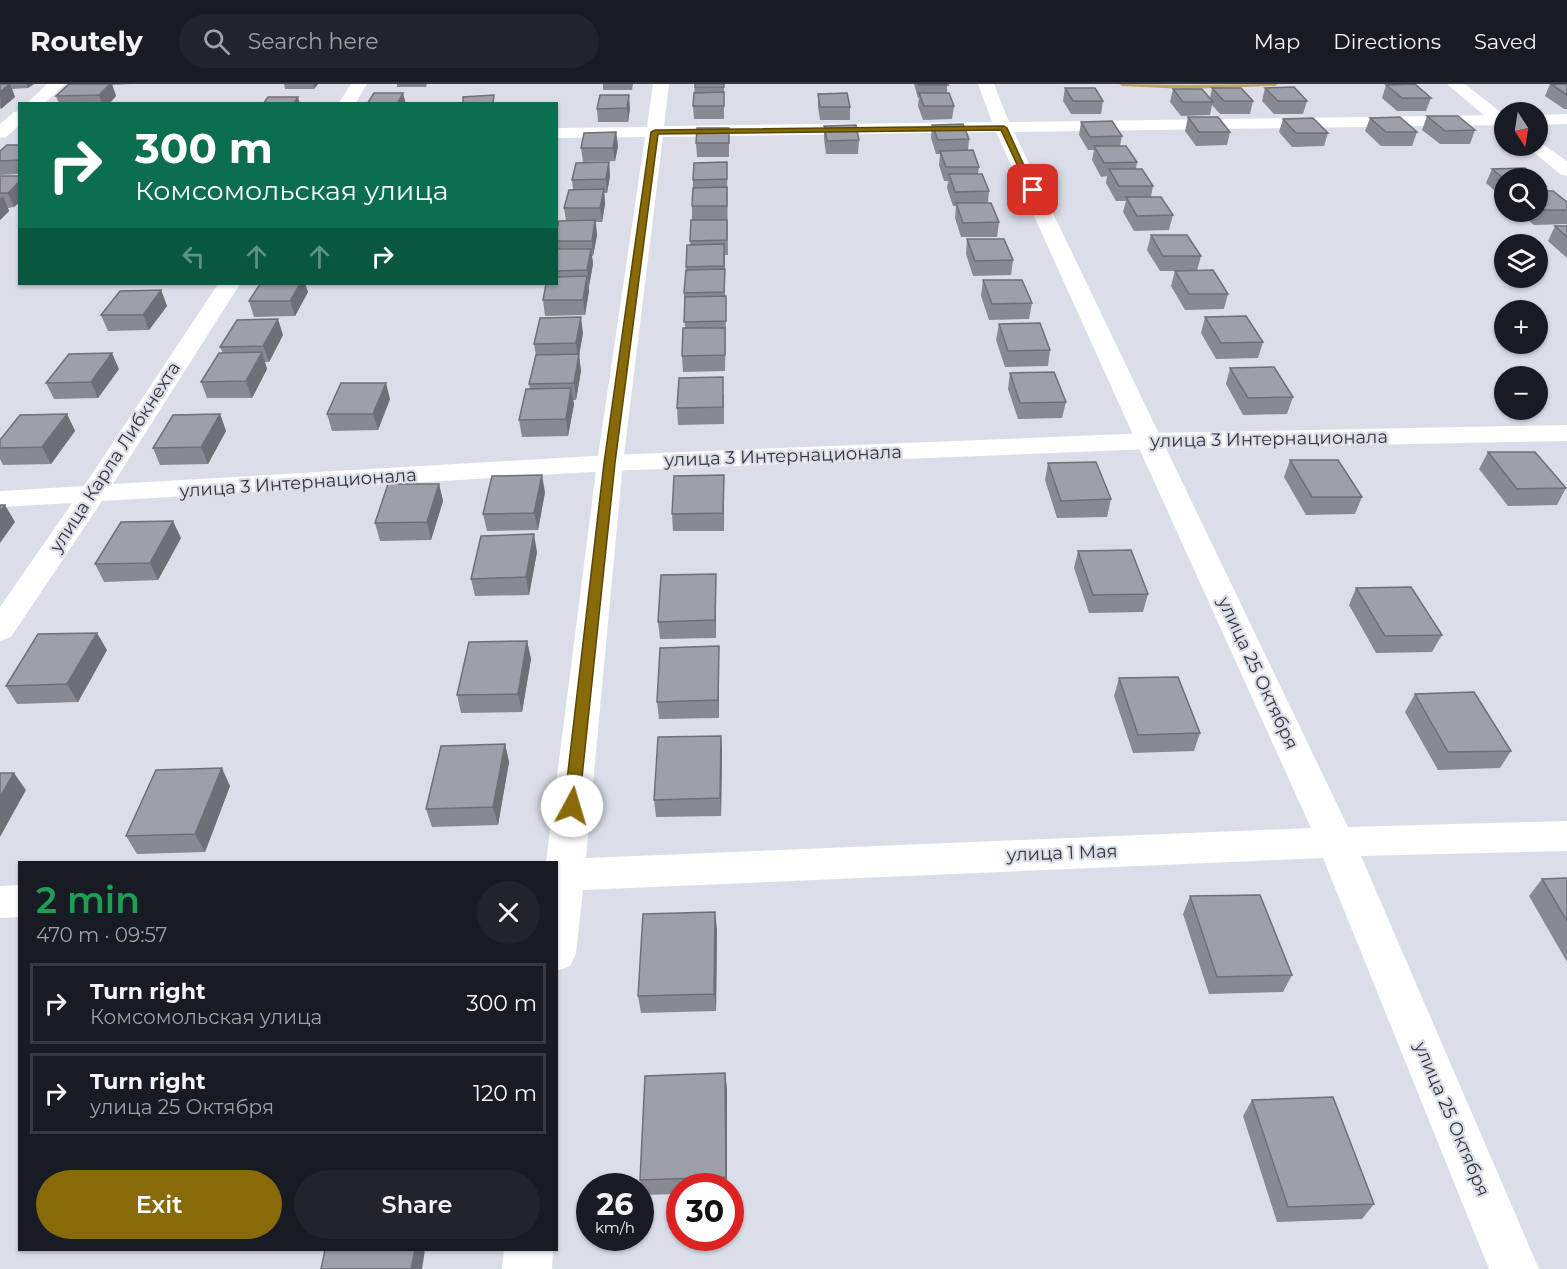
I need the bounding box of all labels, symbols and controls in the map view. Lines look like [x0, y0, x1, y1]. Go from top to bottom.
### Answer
search box [179, 14, 599, 68]
text: Routely [30, 24, 143, 58]
icon: search [200, 25, 233, 58]
text: Search here [248, 28, 379, 55]
text: Map [1254, 29, 1300, 54]
text: Directions [1333, 29, 1441, 54]
text: Saved [1474, 29, 1537, 54]
north arrow [1494, 102, 1548, 156]
map controls [1494, 102, 1548, 420]
text: 300 m [135, 122, 273, 174]
icon: right [36, 126, 114, 204]
pin [1007, 164, 1058, 215]
button: search [1494, 168, 1548, 222]
icon: arrive [1016, 173, 1049, 206]
text: Комсомольская улица [135, 174, 449, 207]
button: layers [1494, 234, 1548, 288]
icon: left [177, 240, 210, 273]
icon: ahead [240, 240, 273, 273]
icon: ahead [303, 240, 336, 273]
icon: right [366, 240, 399, 273]
button: + [1494, 300, 1548, 354]
street label: улица Карла Либкнехта [45, 358, 185, 557]
button: − [1494, 366, 1548, 420]
street label: улица 3 Интернационала [1149, 426, 1388, 452]
street label: улица 3 Интернационала [663, 441, 902, 471]
street label: улица 3 Интернационала [178, 464, 417, 502]
street label: улица 25 Октября [1213, 592, 1303, 753]
position arrow [540, 774, 604, 838]
street label: улица 1 Мая [1005, 840, 1118, 866]
text: 2 min [36, 878, 140, 922]
button: close [477, 881, 540, 944]
text: 470 m · 09:57 [36, 923, 167, 947]
text: Turn right [90, 978, 205, 1005]
icon: right [39, 987, 72, 1020]
text: 300 m [466, 990, 537, 1017]
text: Комсомольская улица [90, 1005, 322, 1029]
street label: улица 25 Октября [1409, 1038, 1494, 1200]
text: Turn right [90, 1068, 205, 1095]
icon: right [39, 1077, 72, 1110]
text: 120 m [473, 1080, 537, 1107]
text: улица 25 Октября [90, 1095, 274, 1119]
button: Exit [36, 1170, 282, 1239]
button: Share [294, 1170, 540, 1239]
speed limit sign: 30 [666, 1173, 744, 1251]
text: 26 [597, 1186, 633, 1223]
text: km/h [595, 1218, 635, 1237]

